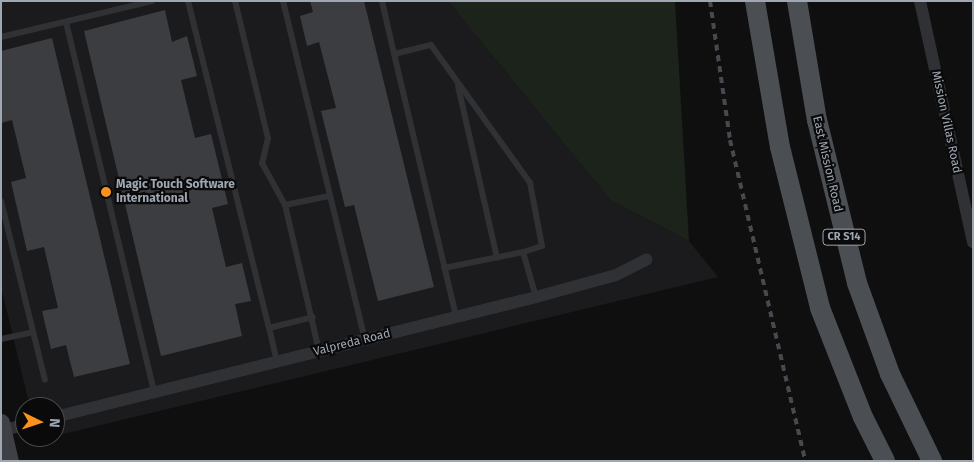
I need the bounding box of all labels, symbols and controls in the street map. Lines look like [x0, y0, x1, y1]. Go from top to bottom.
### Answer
street label: Mission Villas Road [928, 69, 964, 175]
street label: East Mission Road [809, 115, 845, 213]
place label: Magic Touch Software International [116, 178, 235, 206]
marker: Magic Touch Software International [100, 186, 112, 198]
road number: CR S14 [822, 228, 866, 246]
street label: Valpreda Road [312, 327, 392, 359]
north arrow [15, 397, 65, 447]
text: N [46, 418, 63, 428]

